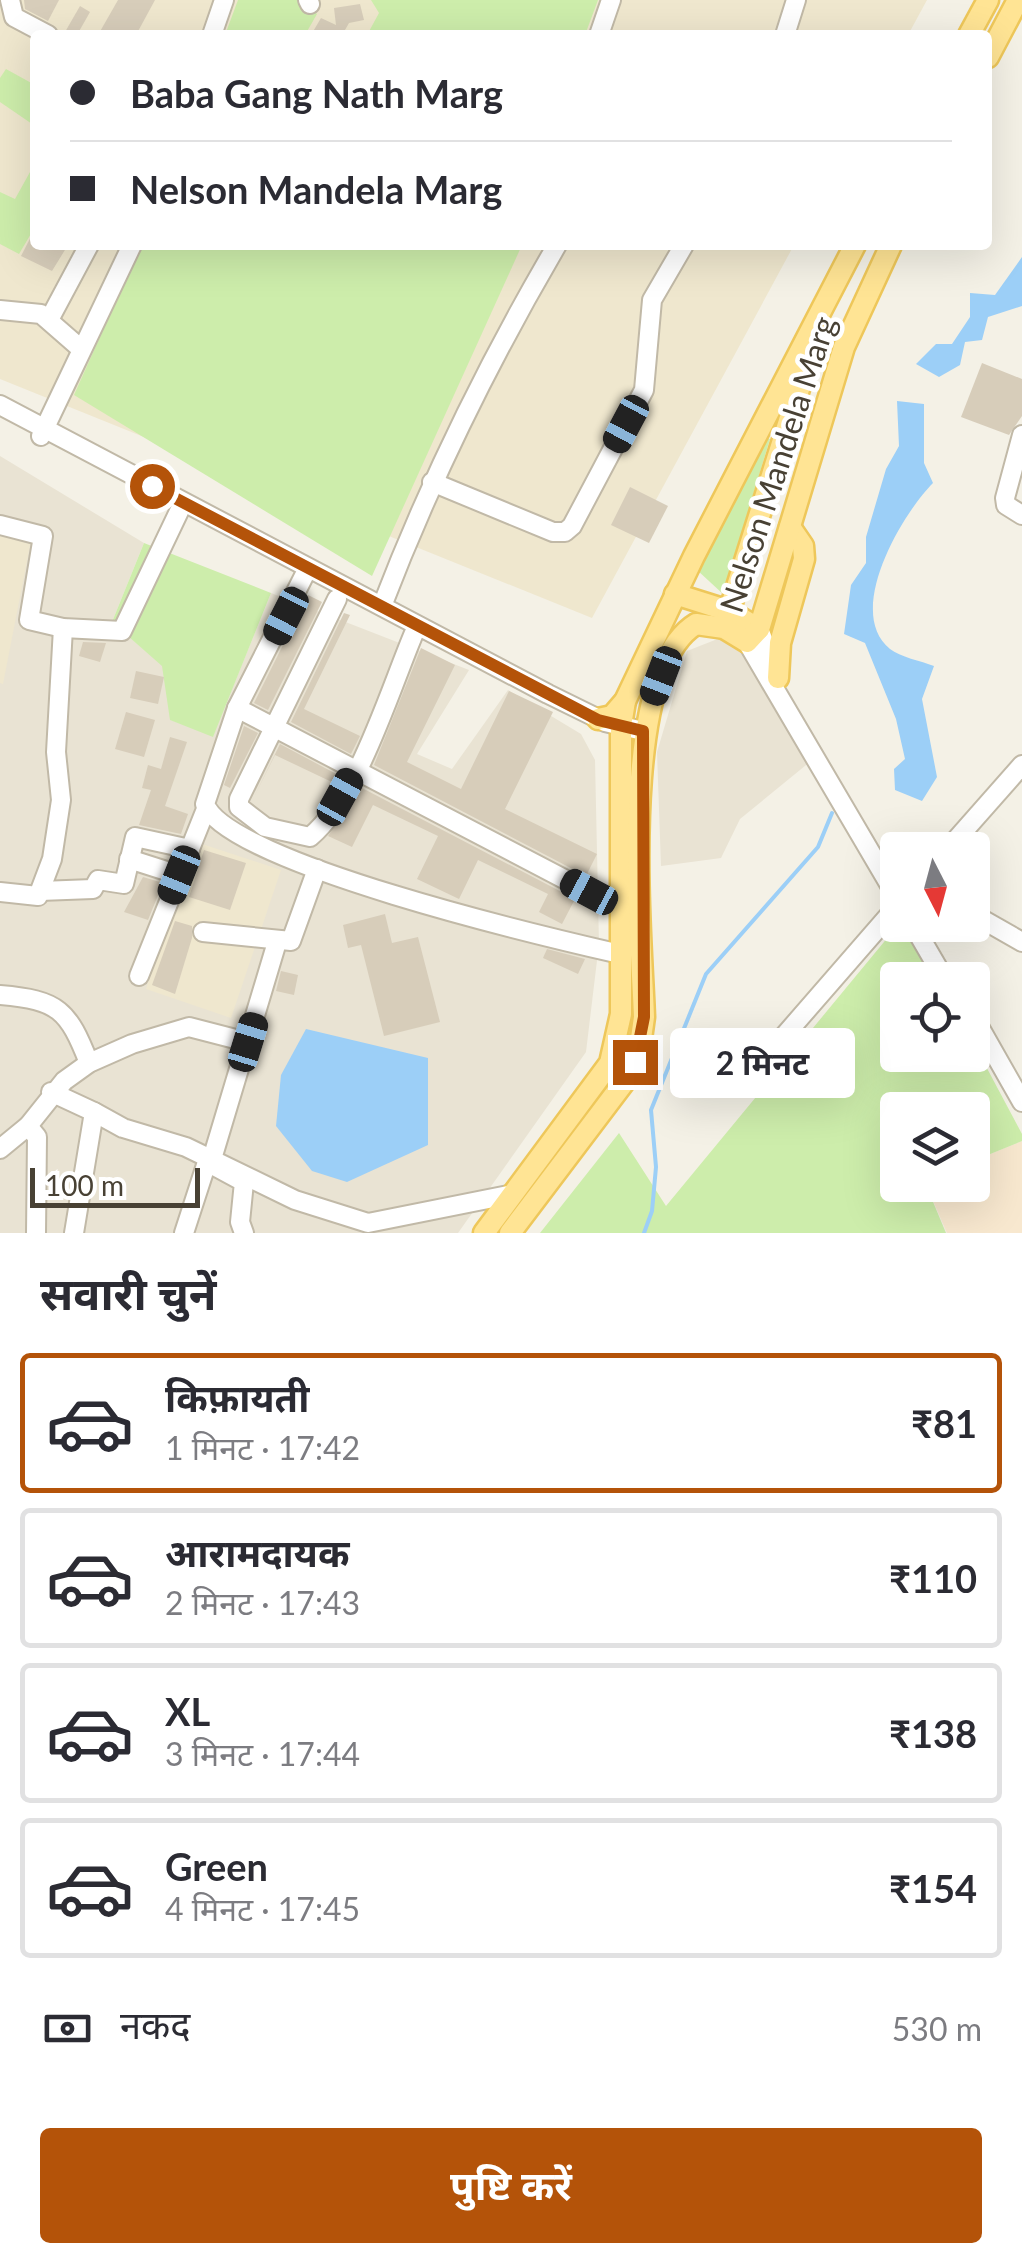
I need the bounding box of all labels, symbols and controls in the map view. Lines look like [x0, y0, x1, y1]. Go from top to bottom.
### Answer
text: Baba Gang Nath Marg [130, 70, 503, 116]
text: Nelson Mandela Marg [130, 166, 502, 212]
street label: Nelson Mandela Marg [711, 311, 843, 617]
car [599, 390, 653, 458]
route start [130, 464, 175, 509]
car [259, 582, 313, 650]
car [636, 643, 686, 709]
car [312, 763, 368, 831]
north arrow [880, 832, 990, 942]
map controls [880, 832, 990, 1202]
car [154, 842, 204, 908]
car [555, 865, 623, 919]
button: locate [880, 962, 990, 1072]
car [225, 1009, 271, 1075]
callout: 2 मिनट [670, 1027, 855, 1097]
route end [613, 1040, 658, 1085]
text: 2 मिनट [716, 1043, 809, 1082]
button: layers [880, 1092, 990, 1202]
scale bar [30, 1163, 200, 1208]
text: 100 m [45, 1168, 124, 1202]
text: सवारी चुनें [40, 1266, 217, 1320]
text: किफ़ायती [165, 1374, 309, 1420]
icon: car [45, 1378, 135, 1468]
text: ₹81 [911, 1400, 977, 1446]
text: 1 मिनट · 17:42 [165, 1428, 360, 1467]
text: आरामदायक [165, 1529, 349, 1575]
icon: car [45, 1533, 135, 1623]
text: ₹110 [889, 1555, 977, 1601]
text: 2 मिनट · 17:43 [165, 1583, 360, 1622]
icon: car [45, 1688, 135, 1778]
text: XL [165, 1688, 210, 1734]
text: ₹138 [889, 1710, 977, 1756]
text: 3 मिनट · 17:44 [165, 1734, 360, 1773]
icon: car [45, 1843, 135, 1933]
text: Green [165, 1843, 268, 1889]
text: ₹154 [889, 1865, 977, 1911]
text: 4 मिनट · 17:45 [165, 1889, 360, 1928]
icon: cash [40, 2001, 95, 2056]
text: नकद [120, 2001, 190, 2047]
text: 530 m [892, 2009, 982, 2048]
button: पुष्टि करें [40, 2128, 982, 2243]

